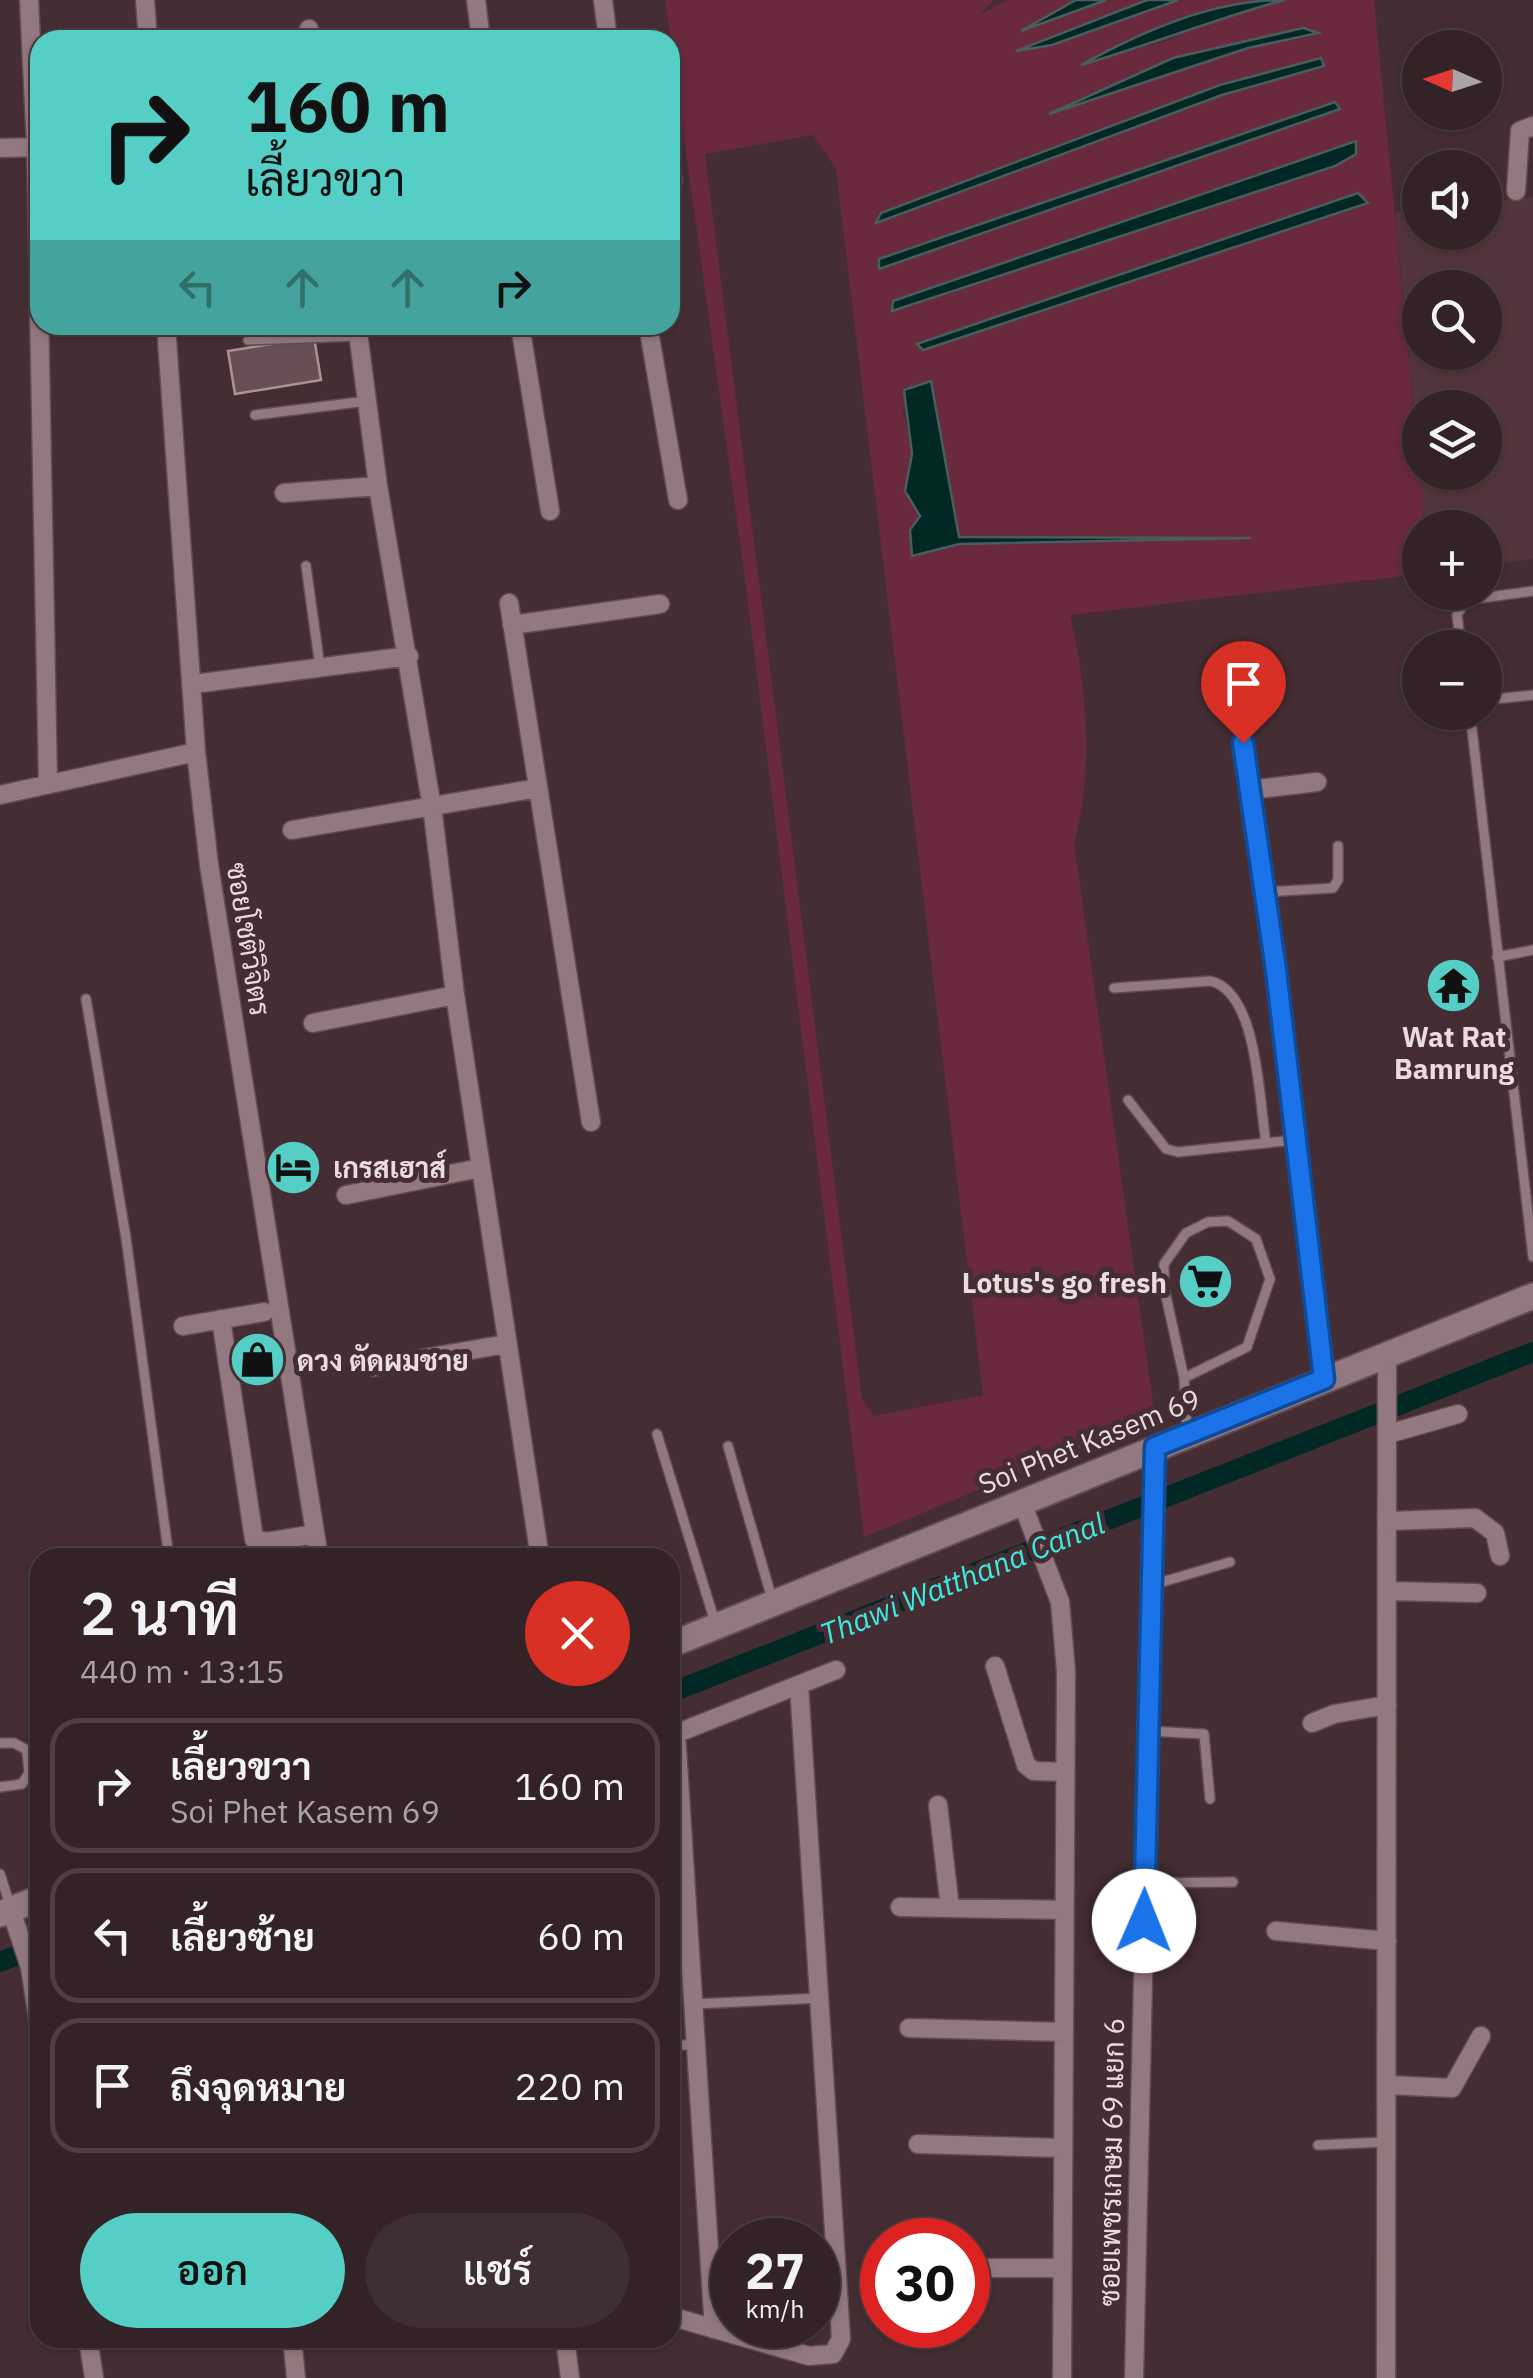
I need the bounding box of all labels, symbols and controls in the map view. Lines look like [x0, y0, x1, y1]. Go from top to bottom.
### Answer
north arrow [1402, 30, 1502, 130]
map controls [1402, 30, 1502, 730]
text: 160 m [245, 60, 450, 151]
icon: right [80, 70, 210, 200]
text: เลี้ยวขวา [245, 150, 405, 208]
button: sound [1402, 150, 1502, 250]
icon: left [170, 260, 225, 315]
icon: ahead [275, 260, 330, 315]
icon: ahead [380, 260, 435, 315]
icon: right [485, 260, 540, 315]
button: search [1402, 270, 1502, 370]
button: layers [1402, 390, 1502, 490]
button: + [1402, 510, 1502, 610]
button: − [1402, 630, 1502, 730]
pin [1201, 641, 1286, 744]
icon: arrive [1216, 656, 1271, 711]
street label: ซอยโชติวิจิตร [219, 860, 279, 1018]
temple icon: Wat Rat Bamrung [1424, 955, 1484, 1015]
place label: Wat Rat Bamrung [1394, 1018, 1514, 1087]
hotel icon: เกรสเฮาส์ [264, 1137, 324, 1197]
place label: เกรสเฮาส์ [333, 1149, 447, 1186]
supermarket icon: Lotus's go fresh [1176, 1252, 1236, 1312]
place label: Lotus's go fresh [962, 1264, 1167, 1301]
shop icon: ดวง ตัดผมชาย [228, 1330, 288, 1390]
place label: ดวง ตัดผมชาย [297, 1342, 469, 1379]
street label: Soi Phet Kasem 69 [973, 1380, 1205, 1502]
water label: Thawi Watthana Canal [814, 1503, 1110, 1653]
text: 2 นาที [80, 1573, 239, 1652]
button: close [525, 1581, 630, 1686]
text: 440 m · 13:15 [80, 1650, 285, 1692]
text: เลี้ยวขวา [170, 1741, 312, 1790]
icon: right [85, 1758, 140, 1813]
text: 160 m [514, 1761, 625, 1810]
text: Soi Phet Kasem 69 [170, 1790, 440, 1832]
position arrow [1092, 1869, 1196, 1973]
icon: left [85, 1908, 140, 1963]
text: 60 m [537, 1911, 625, 1960]
text: เลี้ยวซ้าย [170, 1912, 315, 1961]
street label: ซอยเพชรเกษม 69 แยก 6 [1090, 2017, 1132, 2307]
icon: arrive [85, 2058, 140, 2113]
text: 220 m [514, 2061, 625, 2110]
text: ถึงจุดหมาย [170, 2062, 346, 2111]
button: ออก [80, 2213, 345, 2328]
button: แชร์ [365, 2213, 630, 2328]
speed limit sign: 30 [860, 2218, 990, 2348]
text: 27 [745, 2238, 805, 2303]
text: km/h [746, 2292, 804, 2325]

